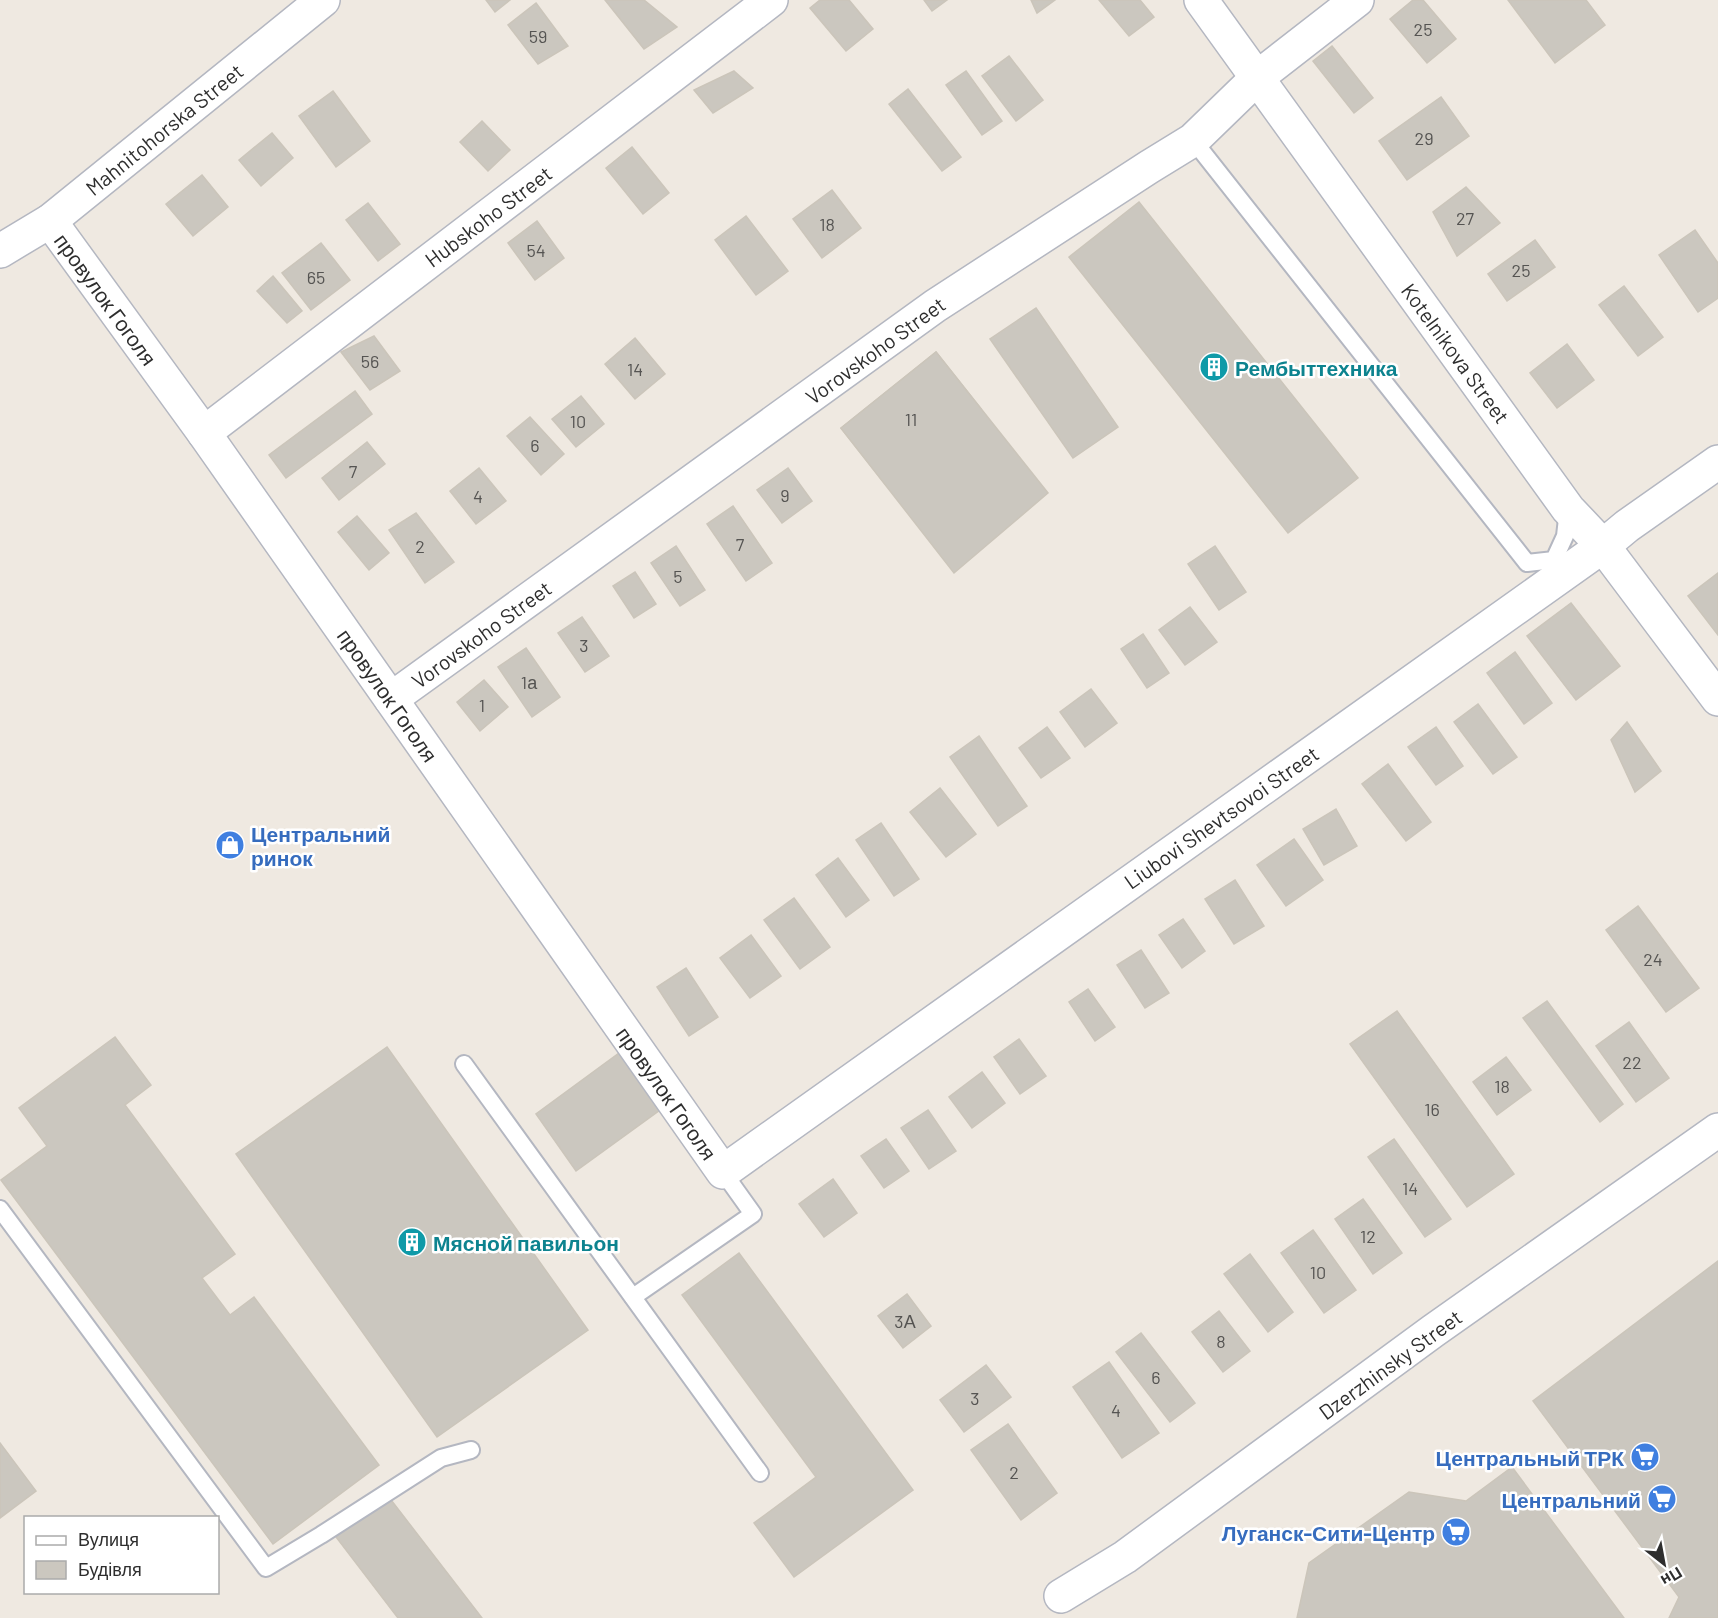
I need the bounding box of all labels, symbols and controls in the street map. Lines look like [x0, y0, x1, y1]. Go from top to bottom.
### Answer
house number: 25 [1414, 18, 1432, 40]
house number: 59 [529, 25, 547, 47]
street label: Mahnitohorska Street [80, 58, 248, 200]
house number: 29 [1414, 127, 1434, 149]
street label: Hubskoho Street [420, 160, 556, 272]
house number: 27 [1456, 207, 1475, 229]
house number: 18 [819, 213, 835, 235]
street label: провулок Гоголя [50, 228, 162, 370]
house number: 54 [526, 239, 546, 261]
house number: 25 [1512, 259, 1530, 281]
house number: 65 [307, 266, 325, 288]
street label: Kotelnikova Street [1397, 278, 1515, 428]
street label: Vorovskoho Street [800, 291, 950, 409]
house number: 56 [361, 350, 379, 372]
building icon: Рембыттехника [1198, 351, 1230, 383]
place label: Рембыттехника [1235, 355, 1398, 380]
house number: 14 [627, 358, 643, 380]
house number: 11 [905, 408, 917, 430]
house number: 10 [570, 410, 586, 432]
house number: 6 [530, 434, 540, 456]
house number: 7 [349, 460, 358, 482]
house number: 9 [780, 484, 790, 506]
house number: 4 [473, 485, 483, 507]
house number: 7 [736, 533, 745, 555]
house number: 2 [415, 535, 425, 557]
house number: 5 [673, 565, 683, 587]
street label: Vorovskoho Street [406, 575, 556, 693]
street label: провулок Гоголя [333, 624, 443, 766]
house number: 3 [579, 634, 589, 656]
house number: 1а [521, 671, 538, 693]
house number: 1 [479, 694, 485, 716]
street label: Liubovi Shevtsovoi Street [1119, 740, 1323, 894]
place label: Центральний ринок [251, 821, 391, 870]
shop icon: Центральний ринок [214, 829, 246, 861]
house number: 24 [1643, 948, 1663, 970]
street label: провулок Гоголя [612, 1022, 722, 1164]
house number: 22 [1622, 1051, 1642, 1073]
house number: 18 [1494, 1075, 1510, 1097]
house number: 16 [1424, 1098, 1440, 1120]
house number: 14 [1402, 1177, 1418, 1199]
house number: 12 [1360, 1225, 1376, 1247]
building icon: Мясной павильон [396, 1226, 428, 1258]
place label: Мясной павильон [433, 1230, 619, 1255]
house number: 10 [1310, 1261, 1326, 1283]
street label: Dzerzhinsky Street [1314, 1304, 1466, 1424]
house number: 3А [894, 1310, 916, 1332]
house number: 8 [1216, 1330, 1226, 1352]
house number: 6 [1151, 1366, 1161, 1388]
house number: 3 [970, 1387, 980, 1409]
house number: 4 [1111, 1399, 1121, 1421]
supermarket icon: Центральный ТРК [1629, 1441, 1661, 1473]
place label: Центральный ТРК [1436, 1445, 1624, 1470]
house number: 2 [1009, 1461, 1019, 1483]
supermarket icon: Центральний [1646, 1483, 1678, 1515]
place label: Центральний [1501, 1487, 1641, 1512]
legend [24, 1516, 219, 1594]
supermarket icon: Луганск-Сити-Центр [1440, 1516, 1472, 1548]
place label: Луганск-Сити-Центр [1222, 1520, 1435, 1545]
text: Вулиця [78, 1528, 139, 1550]
north arrow [1634, 1534, 1694, 1594]
text: Будівля [78, 1558, 142, 1580]
text: Пн [1658, 1564, 1686, 1591]

